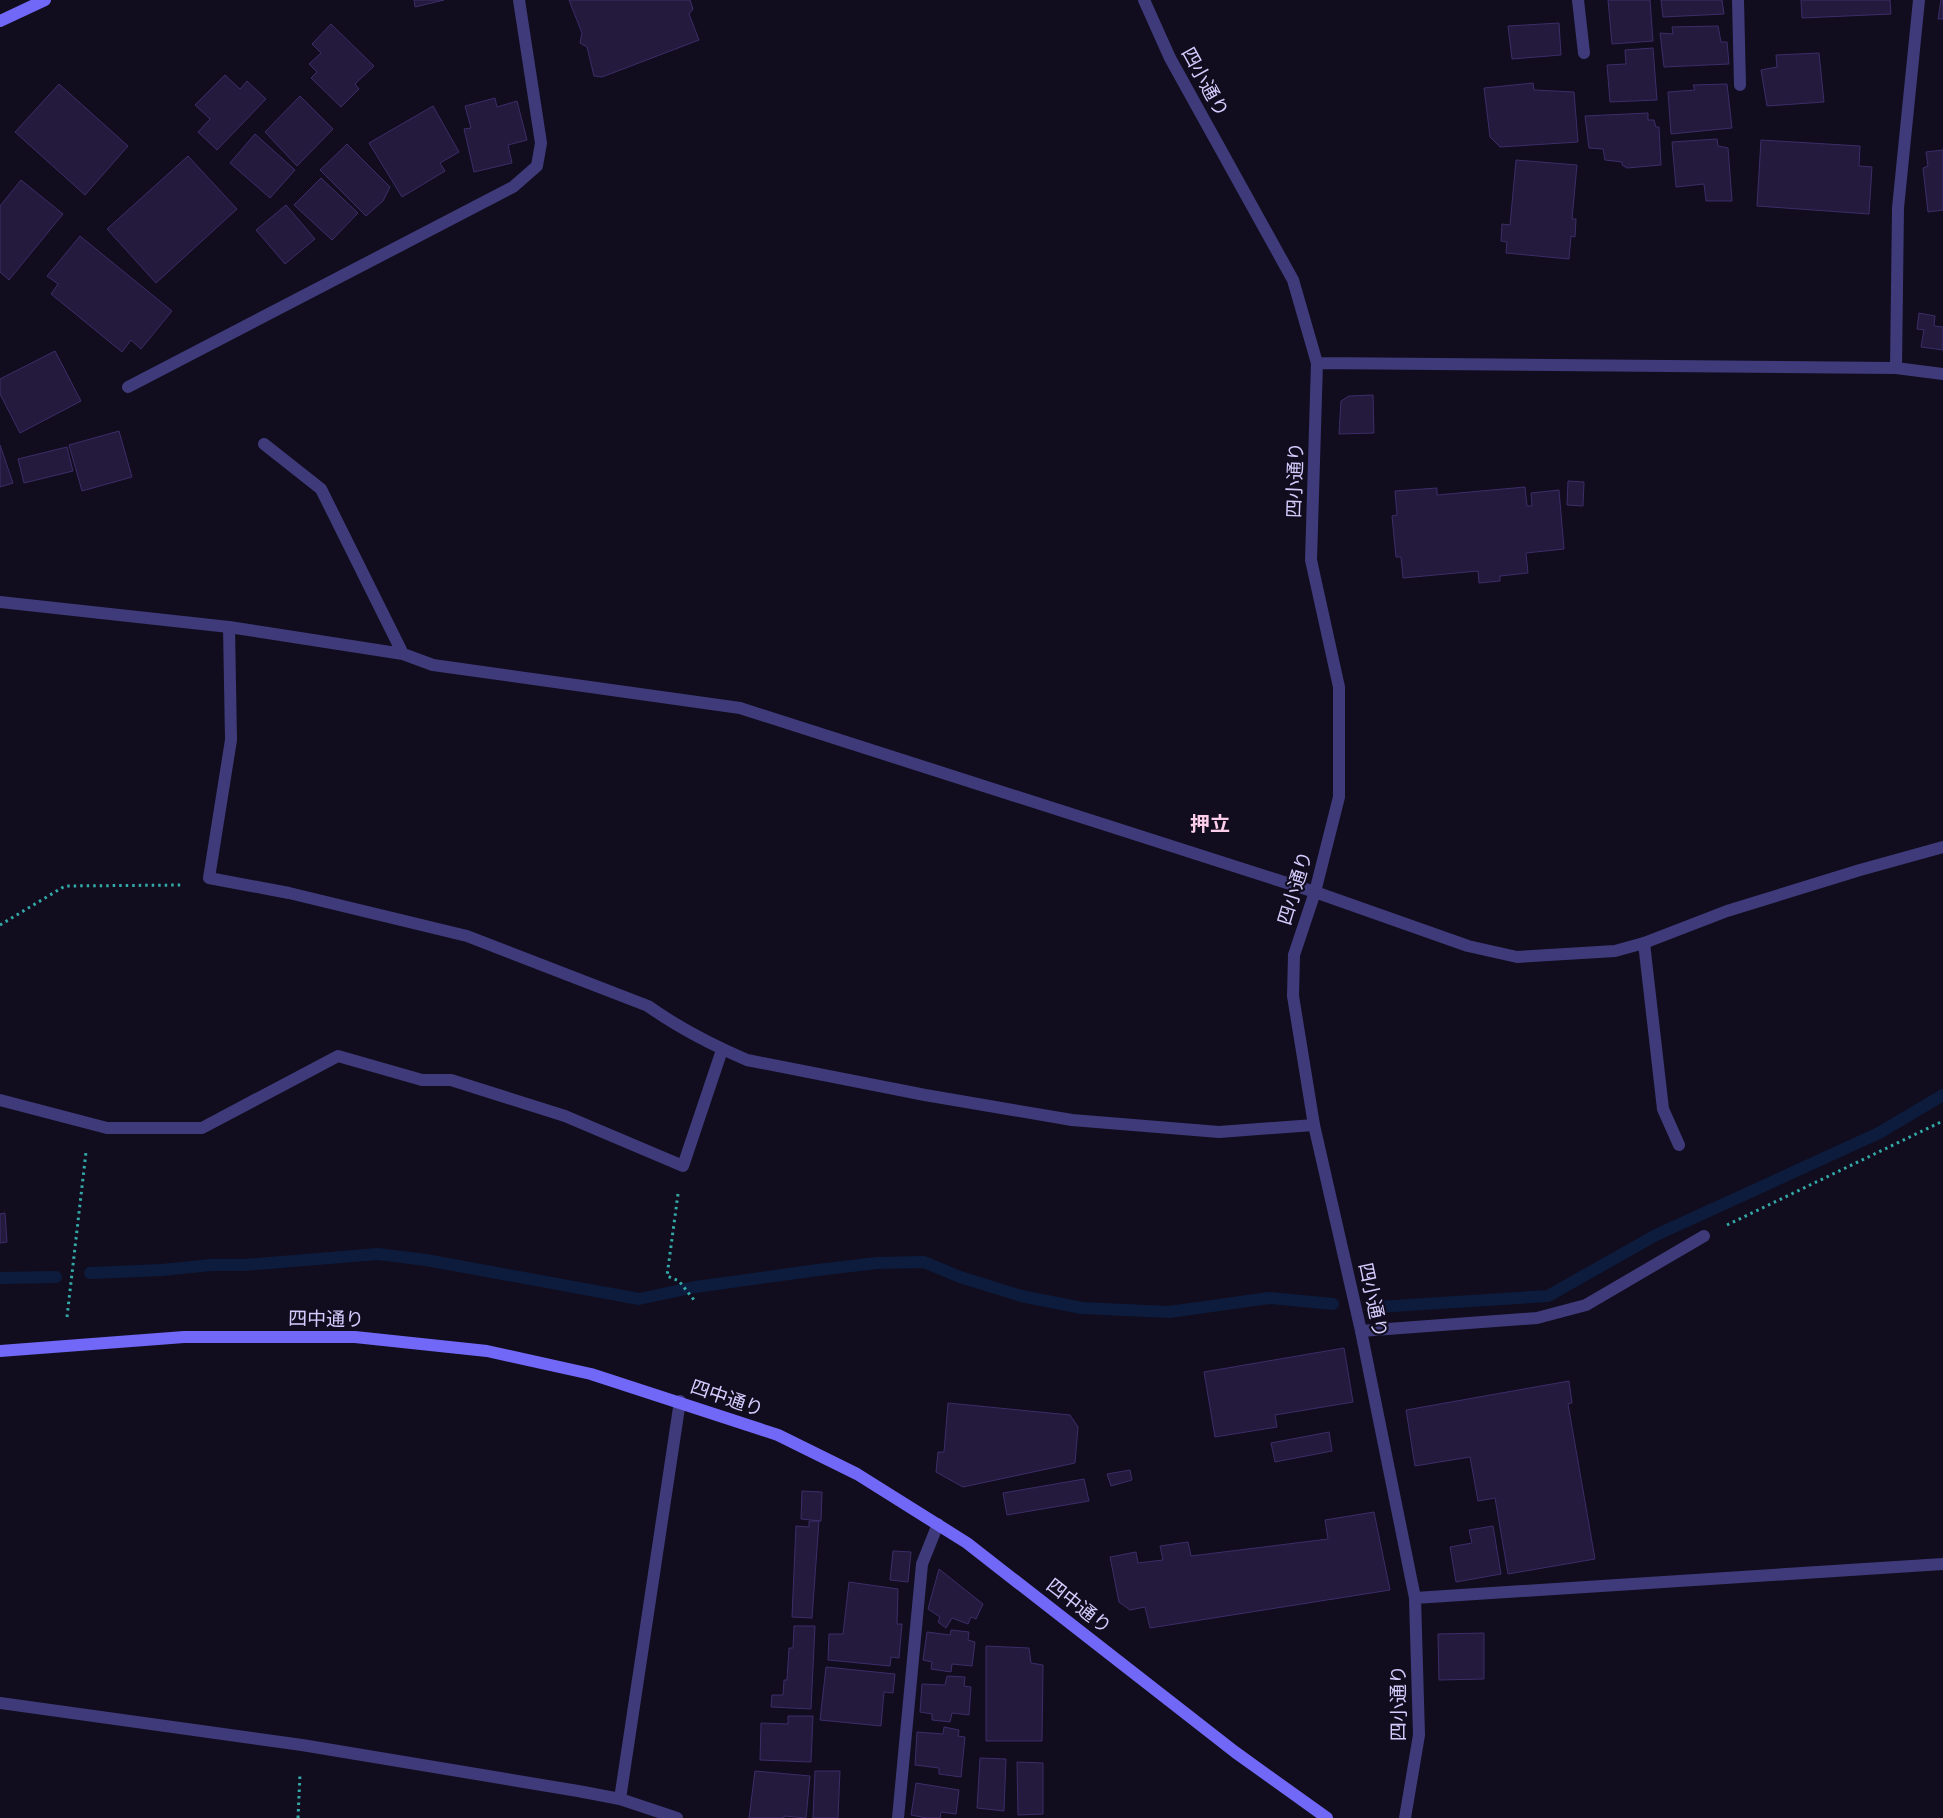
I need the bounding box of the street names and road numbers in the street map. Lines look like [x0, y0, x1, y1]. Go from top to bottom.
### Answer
street label: 四小通り [1177, 43, 1233, 121]
street label: 四小通り [1282, 442, 1308, 518]
street label: 四小通り [1273, 848, 1317, 928]
street label: 四小通り [1354, 1260, 1392, 1340]
street label: 四中通り [288, 1307, 364, 1331]
street label: 四中通り [687, 1375, 767, 1421]
street label: 四中通り [1042, 1574, 1116, 1638]
street label: 四小通り [1387, 1665, 1410, 1741]

